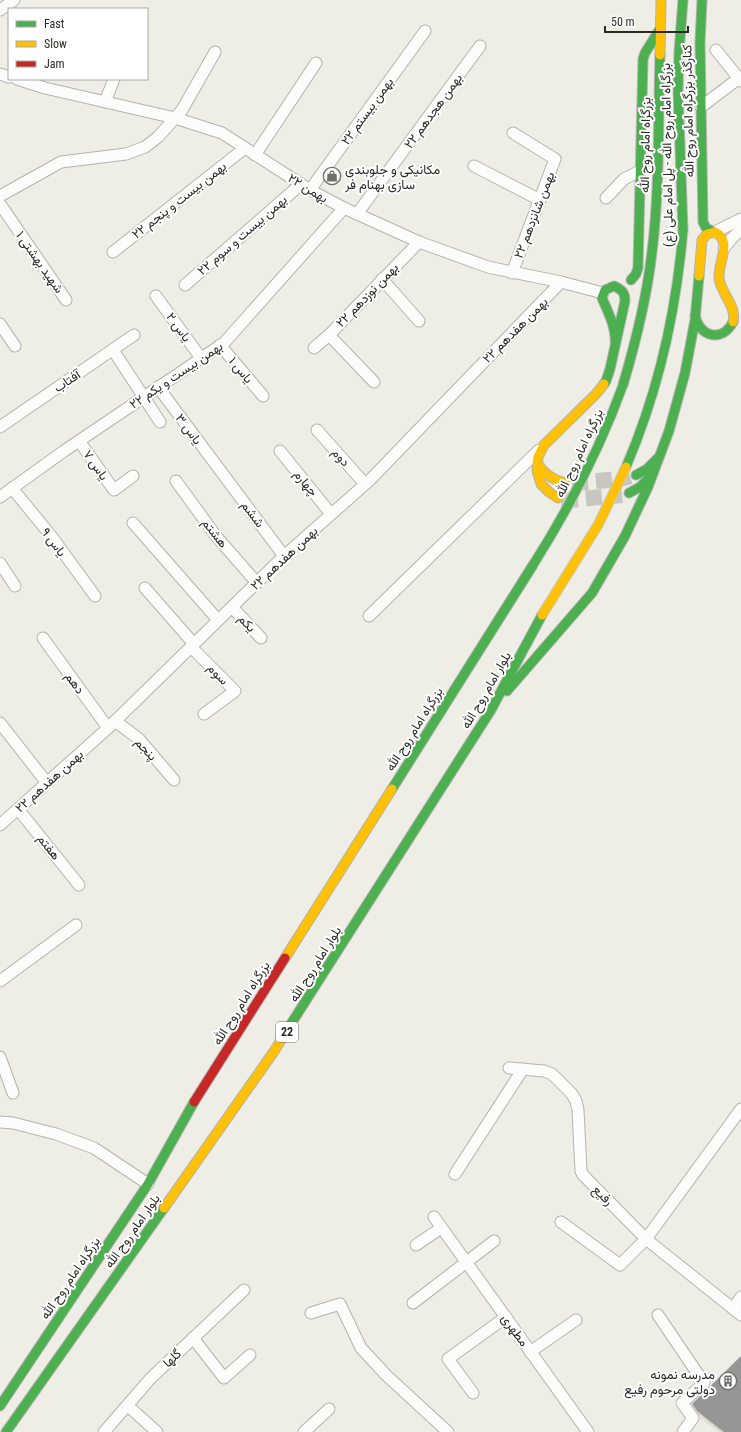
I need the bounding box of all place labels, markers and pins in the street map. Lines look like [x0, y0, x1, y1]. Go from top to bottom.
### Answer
place label: مکانیکی و جلوبندی سازی بهنام فر [344, 162, 440, 193]
shop icon: مکانیکی و جلوبندی سازی بهنام فر [322, 166, 342, 186]
place label: مدرسه نمونه دولتی مرحوم رفیع [624, 1367, 715, 1399]
building icon: مدرسه نمونه دولتی مرحوم رفیع [718, 1371, 738, 1391]

